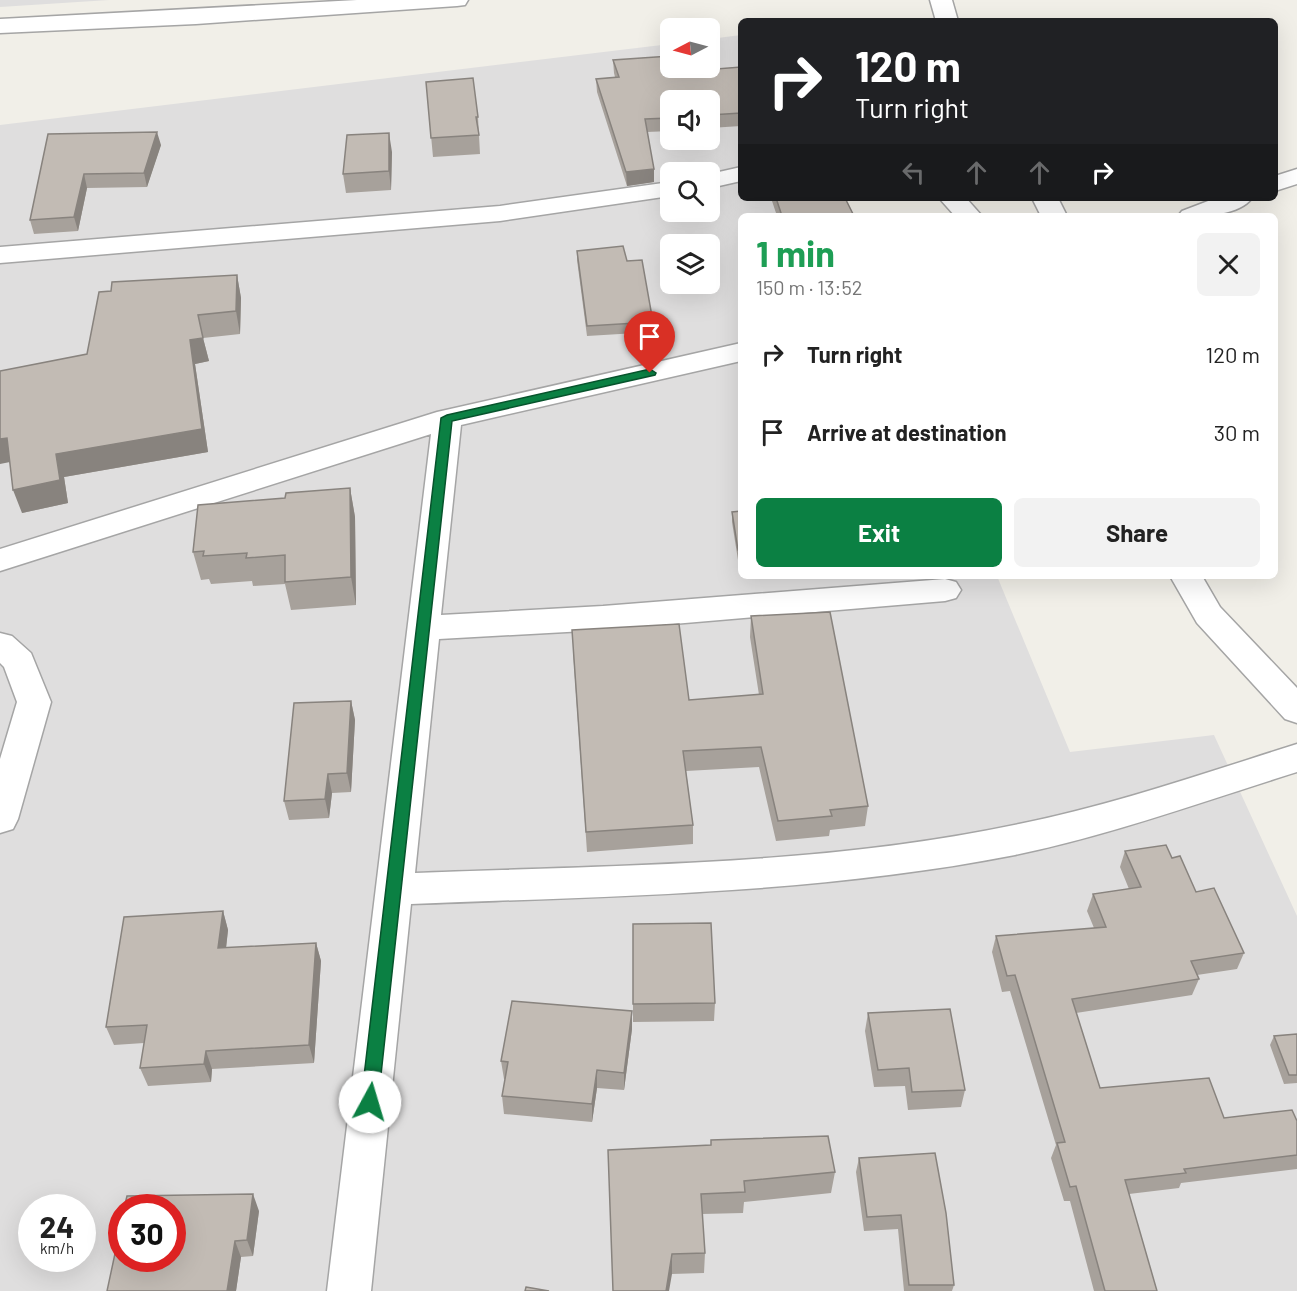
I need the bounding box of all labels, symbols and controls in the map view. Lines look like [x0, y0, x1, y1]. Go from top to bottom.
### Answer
north arrow [660, 18, 720, 78]
map controls [660, 18, 720, 294]
text: 120 m [855, 40, 961, 90]
icon: right [756, 42, 834, 120]
button: sound [660, 90, 720, 150]
text: Turn right [855, 91, 969, 123]
icon: left [897, 156, 930, 189]
icon: ahead [960, 156, 993, 189]
icon: ahead [1023, 156, 1056, 189]
icon: right [1086, 156, 1119, 189]
button: search [660, 162, 720, 222]
text: 1 min [756, 231, 835, 274]
button: close [1197, 233, 1260, 296]
button: layers [660, 234, 720, 294]
text: 150 m · 13:52 [756, 275, 862, 299]
pin [624, 311, 675, 373]
icon: arrive [633, 320, 666, 353]
icon: right [756, 338, 789, 371]
text: Turn right [807, 341, 902, 367]
text: 120 m [1205, 341, 1260, 367]
icon: arrive [756, 416, 789, 449]
text: Arrive at destination [807, 419, 1006, 445]
text: 30 m [1214, 419, 1260, 445]
button: Exit [756, 498, 1002, 567]
button: Share [1014, 498, 1260, 567]
position arrow [338, 1070, 402, 1134]
speed limit sign: 30 [108, 1194, 186, 1272]
text: 24 [40, 1208, 74, 1244]
text: km/h [40, 1239, 74, 1257]

